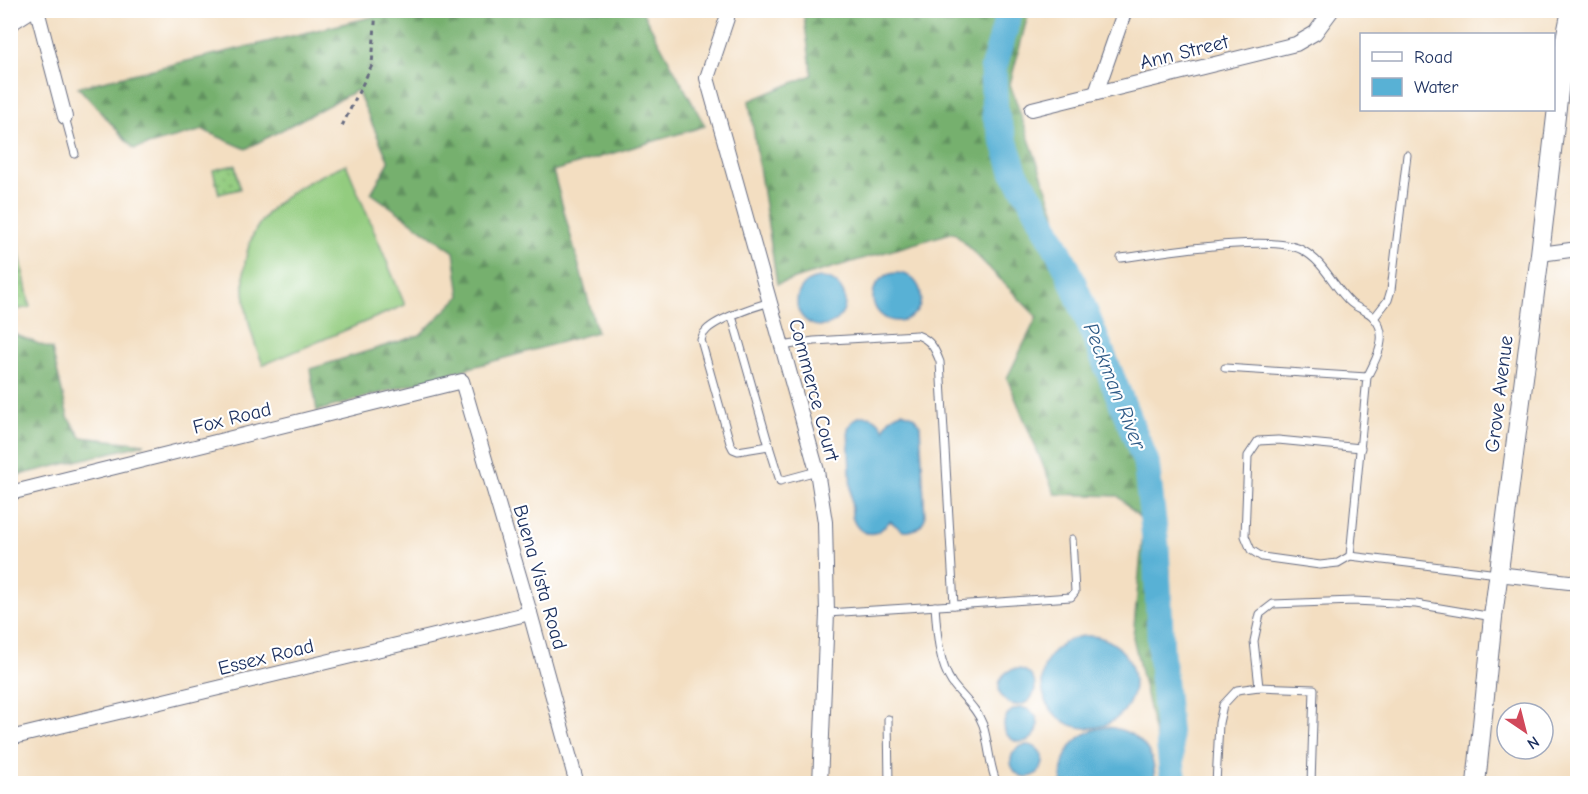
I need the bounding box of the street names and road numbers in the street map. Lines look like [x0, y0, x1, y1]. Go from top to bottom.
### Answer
street label: Ann Street [1137, 30, 1232, 74]
street label: Commerce Court [784, 316, 844, 465]
street label: Grove Avenue [1480, 334, 1518, 454]
street label: Fox Road [190, 397, 274, 439]
street label: Buena Vista Road [508, 502, 572, 652]
street label: Essex Road [216, 634, 316, 680]

